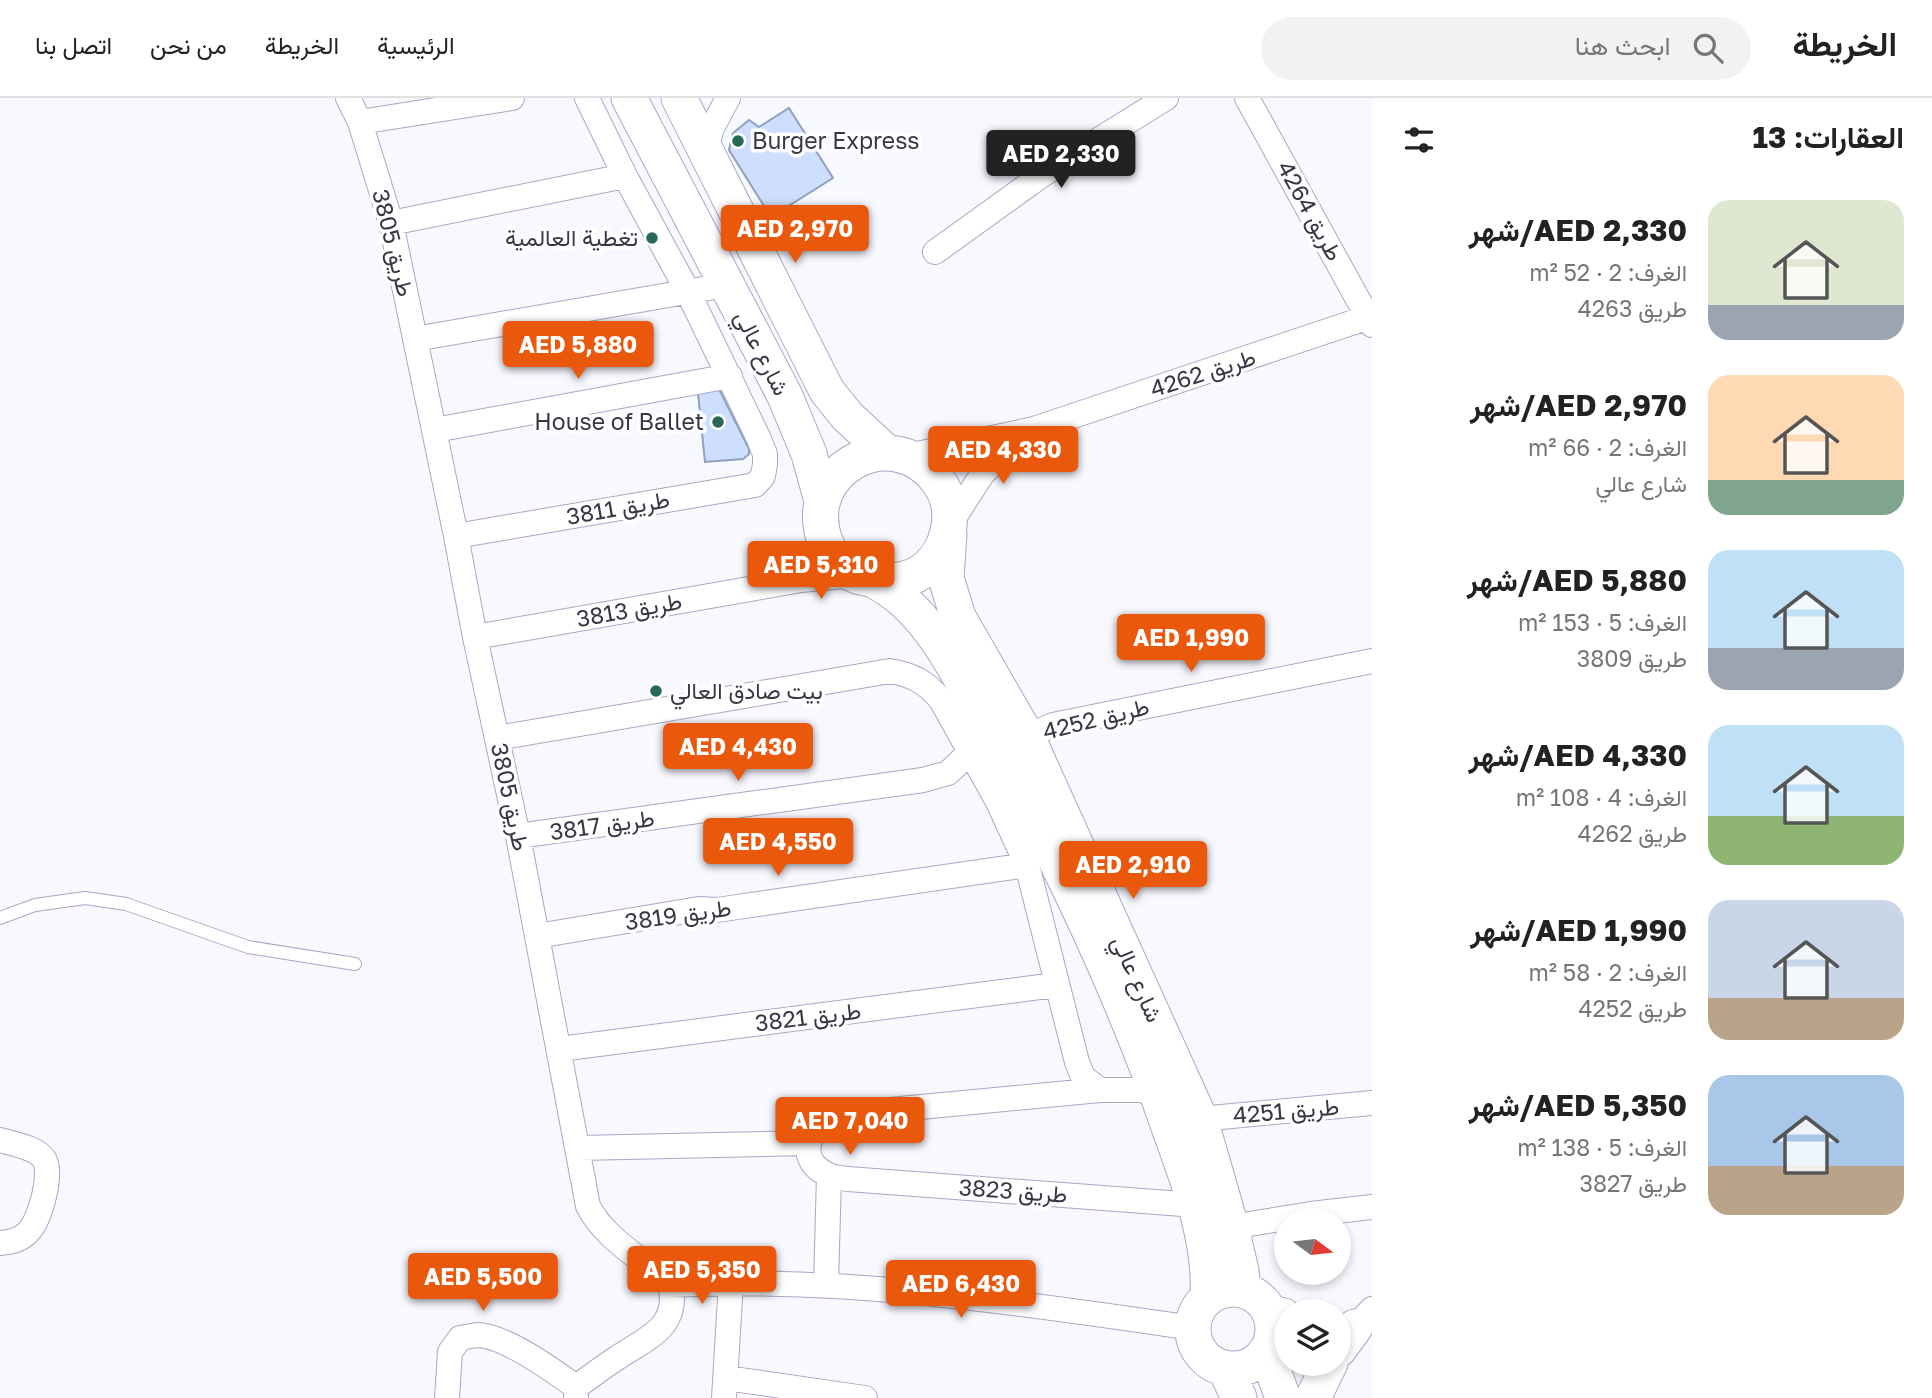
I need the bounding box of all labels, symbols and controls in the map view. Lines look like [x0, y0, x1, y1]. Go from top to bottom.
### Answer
search box [1261, 17, 1751, 80]
text: الخريطة [1793, 24, 1897, 63]
icon: search [1689, 29, 1727, 67]
text: اتصل بنا [35, 30, 112, 59]
text: من نحن [150, 30, 227, 59]
text: الخريطة [265, 30, 339, 59]
text: الرئيسية [377, 30, 455, 59]
text: ابحث هنا [1575, 30, 1671, 61]
text: العقارات: 13 [1753, 119, 1904, 155]
icon: filters [1400, 121, 1438, 159]
place label: Burger Express [752, 126, 920, 154]
pin: AED 2,330 [981, 130, 1141, 190]
marker: Burger Express [730, 133, 746, 149]
text: AED 2,330 [1002, 139, 1120, 167]
street label: طريق 4264 [1270, 156, 1350, 266]
street label: طريق 3805 [365, 186, 421, 300]
pin: AED 2,970 [715, 206, 875, 265]
text: AED 2,330/شهر [1469, 212, 1687, 248]
text: AED 2,970 [737, 214, 853, 242]
place label: تغطية العالمية [505, 223, 638, 251]
icon: home [1764, 228, 1848, 312]
marker: تغطية العالمية [644, 230, 660, 246]
text: الغرف: 2 · 52 m² [1529, 258, 1687, 286]
text: طريق 4263 [1578, 294, 1687, 322]
street label: شارع عالي [724, 305, 796, 402]
pin: AED 5,880 [498, 322, 658, 381]
text: AED 5,880 [519, 330, 637, 358]
street label: طريق 4262 [1146, 342, 1260, 404]
text: AED 2,970/شهر [1470, 387, 1687, 423]
icon: home [1764, 403, 1848, 487]
place label: House of Ballet [534, 407, 704, 435]
marker: House of Ballet [710, 414, 726, 430]
pin: AED 4,330 [923, 426, 1083, 486]
text: الغرف: 2 · 66 m² [1528, 433, 1687, 461]
text: AED 4,330 [944, 435, 1062, 463]
text: شارع عالي [1595, 469, 1687, 497]
street label: طريق 3811 [564, 484, 672, 532]
pin: AED 5,310 [741, 542, 901, 601]
text: AED 5,310 [763, 550, 879, 578]
text: AED 5,880/شهر [1467, 562, 1687, 598]
icon: home [1764, 578, 1848, 662]
street label: طريق 3813 [574, 586, 684, 634]
text: الغرف: 5 · 153 m² [1518, 608, 1687, 636]
pin: AED 1,990 [1111, 614, 1271, 674]
text: AED 1,990 [1133, 623, 1249, 651]
text: طريق 3809 [1577, 644, 1687, 672]
place label: بيت صادق العالي [670, 676, 823, 710]
marker: بيت صادق العالي [648, 683, 664, 699]
street label: طريق 4252 [1040, 691, 1152, 747]
pin: AED 4,430 [658, 724, 818, 783]
text: AED 4,430 [679, 732, 797, 760]
text: AED 4,330/شهر [1468, 737, 1687, 773]
street label: طريق 3805 [484, 740, 536, 854]
icon: home [1764, 753, 1848, 837]
text: الغرف: 4 · 108 m² [1516, 783, 1687, 811]
street label: طريق 3817 [548, 803, 656, 847]
pin: AED 4,550 [698, 818, 858, 878]
text: طريق 4262 [1578, 819, 1687, 847]
text: AED 4,550 [719, 827, 837, 855]
pin: AED 2,910 [1053, 842, 1213, 901]
text: AED 2,910 [1075, 850, 1191, 878]
street label: طريق 3819 [623, 893, 733, 937]
text: AED 1,990/شهر [1470, 912, 1687, 948]
icon: home [1764, 928, 1848, 1012]
street label: شارع عالي [1101, 931, 1169, 1029]
text: الغرف: 2 · 58 m² [1528, 958, 1687, 986]
text: طريق 4252 [1578, 994, 1687, 1022]
street label: طريق 3821 [753, 996, 863, 1038]
text: AED 5,350/شهر [1469, 1087, 1687, 1123]
street label: طريق 4251 [1232, 1091, 1340, 1131]
pin: AED 7,040 [770, 1098, 930, 1157]
icon: home [1764, 1103, 1848, 1187]
text: AED 7,040 [791, 1106, 909, 1134]
text: الغرف: 5 · 138 m² [1517, 1133, 1687, 1161]
text: طريق 3827 [1579, 1169, 1687, 1197]
street label: طريق 3823 [958, 1172, 1068, 1210]
north arrow [1274, 1208, 1351, 1284]
map controls [1274, 1208, 1351, 1376]
pin: AED 5,350 [622, 1246, 782, 1306]
pin: AED 5,500 [403, 1254, 563, 1313]
text: AED 5,350 [643, 1255, 761, 1283]
pin: AED 6,430 [881, 1260, 1041, 1320]
text: AED 5,500 [424, 1262, 542, 1290]
text: AED 6,430 [902, 1269, 1020, 1297]
button: layers [1274, 1299, 1351, 1376]

